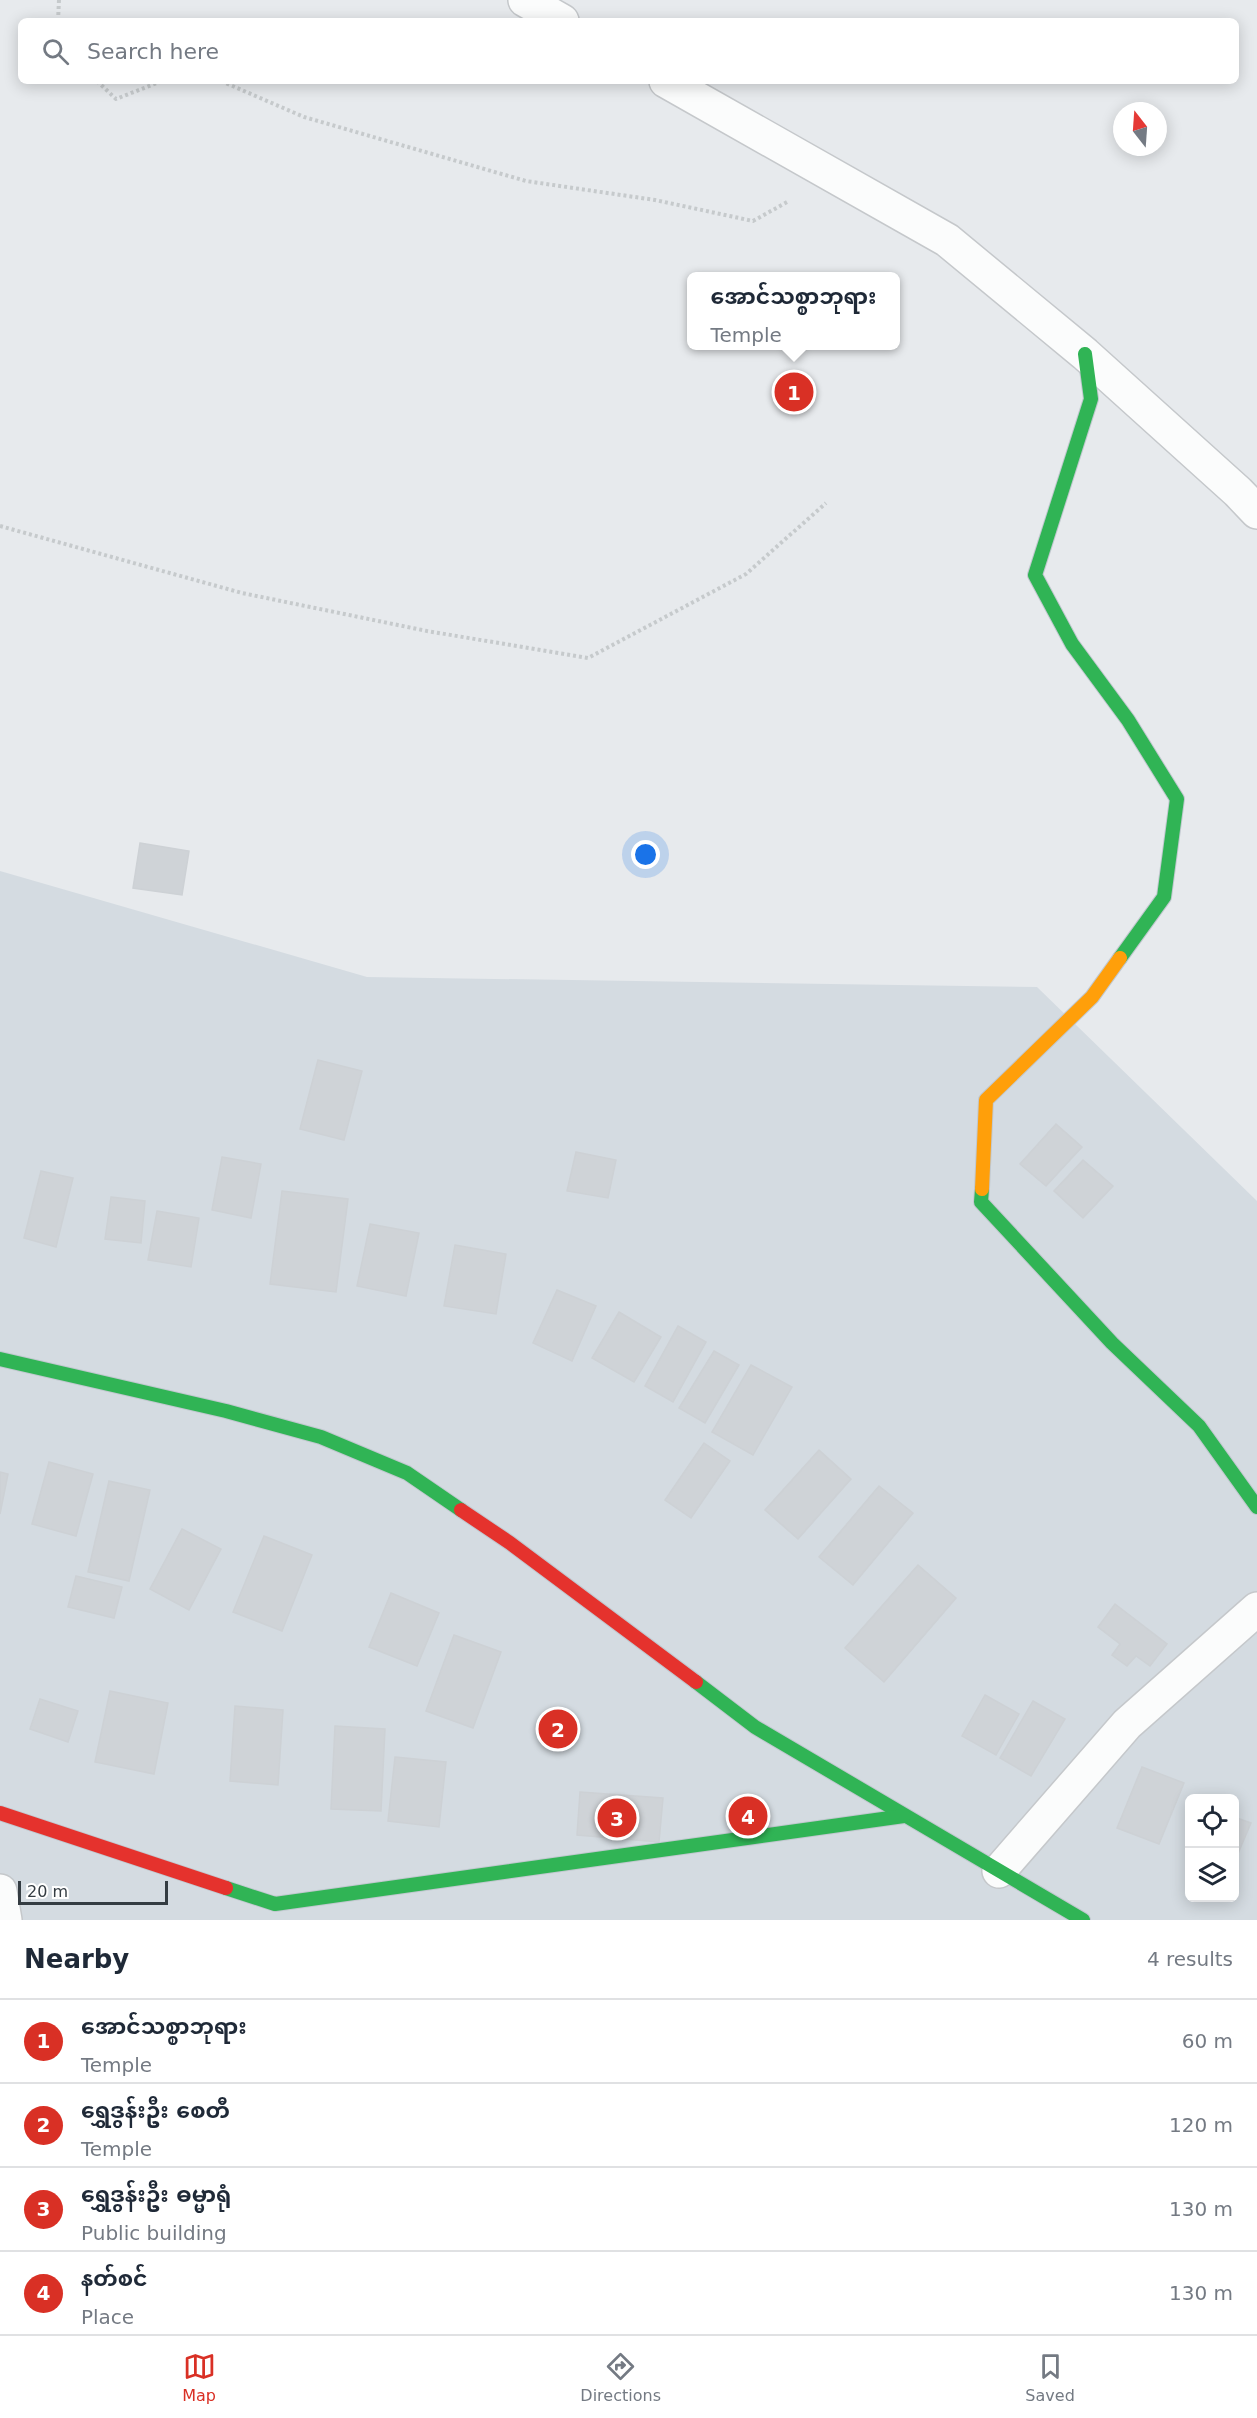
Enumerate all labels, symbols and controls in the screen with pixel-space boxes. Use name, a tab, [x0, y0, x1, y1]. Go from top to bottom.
search box	[18, 18, 1239, 84]
icon: search	[39, 35, 72, 68]
text: Search here	[87, 39, 219, 64]
north arrow	[1113, 102, 1167, 156]
popup	[687, 272, 900, 350]
text: အောင်သစ္စာဘုရား	[711, 284, 876, 309]
text: Temple	[711, 323, 782, 347]
pin: 1	[774, 370, 814, 414]
your location	[631, 840, 660, 869]
pin: 2	[538, 1706, 578, 1752]
pin: 4	[728, 1794, 768, 1838]
map controls	[1185, 1794, 1239, 1902]
button: locate	[1185, 1794, 1239, 1848]
pin: 3	[598, 1796, 636, 1840]
button: layers	[1185, 1848, 1239, 1902]
scale bar	[18, 1878, 168, 1906]
text: 20 m	[27, 1882, 68, 1901]
text: Nearby	[24, 1944, 129, 1974]
text: 4 results	[1147, 1947, 1233, 1971]
text: အောင်သစ္စာဘုရား	[81, 2014, 247, 2039]
text: 1	[37, 2029, 50, 2053]
text: 60 m	[1182, 2029, 1233, 2053]
text: Temple	[81, 2053, 152, 2077]
text: ရွှေဒွန်းဦး စေတီ	[81, 2098, 230, 2123]
text: 2	[37, 2113, 50, 2137]
text: 120 m	[1169, 2113, 1233, 2137]
text: Temple	[81, 2137, 152, 2161]
text: ရွှေဒွန်းဦး ဓမ္မာရုံ	[81, 2182, 231, 2207]
text: 3	[37, 2197, 50, 2221]
text: 130 m	[1169, 2197, 1233, 2221]
text: Public building	[81, 2221, 227, 2245]
text: နတ်စင်	[81, 2266, 148, 2291]
text: 4	[37, 2281, 50, 2305]
text: 130 m	[1169, 2281, 1233, 2305]
text: Place	[81, 2305, 134, 2329]
tab: Map	[182, 2350, 216, 2405]
tab: Directions	[580, 2350, 661, 2405]
tab: Saved	[1025, 2350, 1075, 2405]

